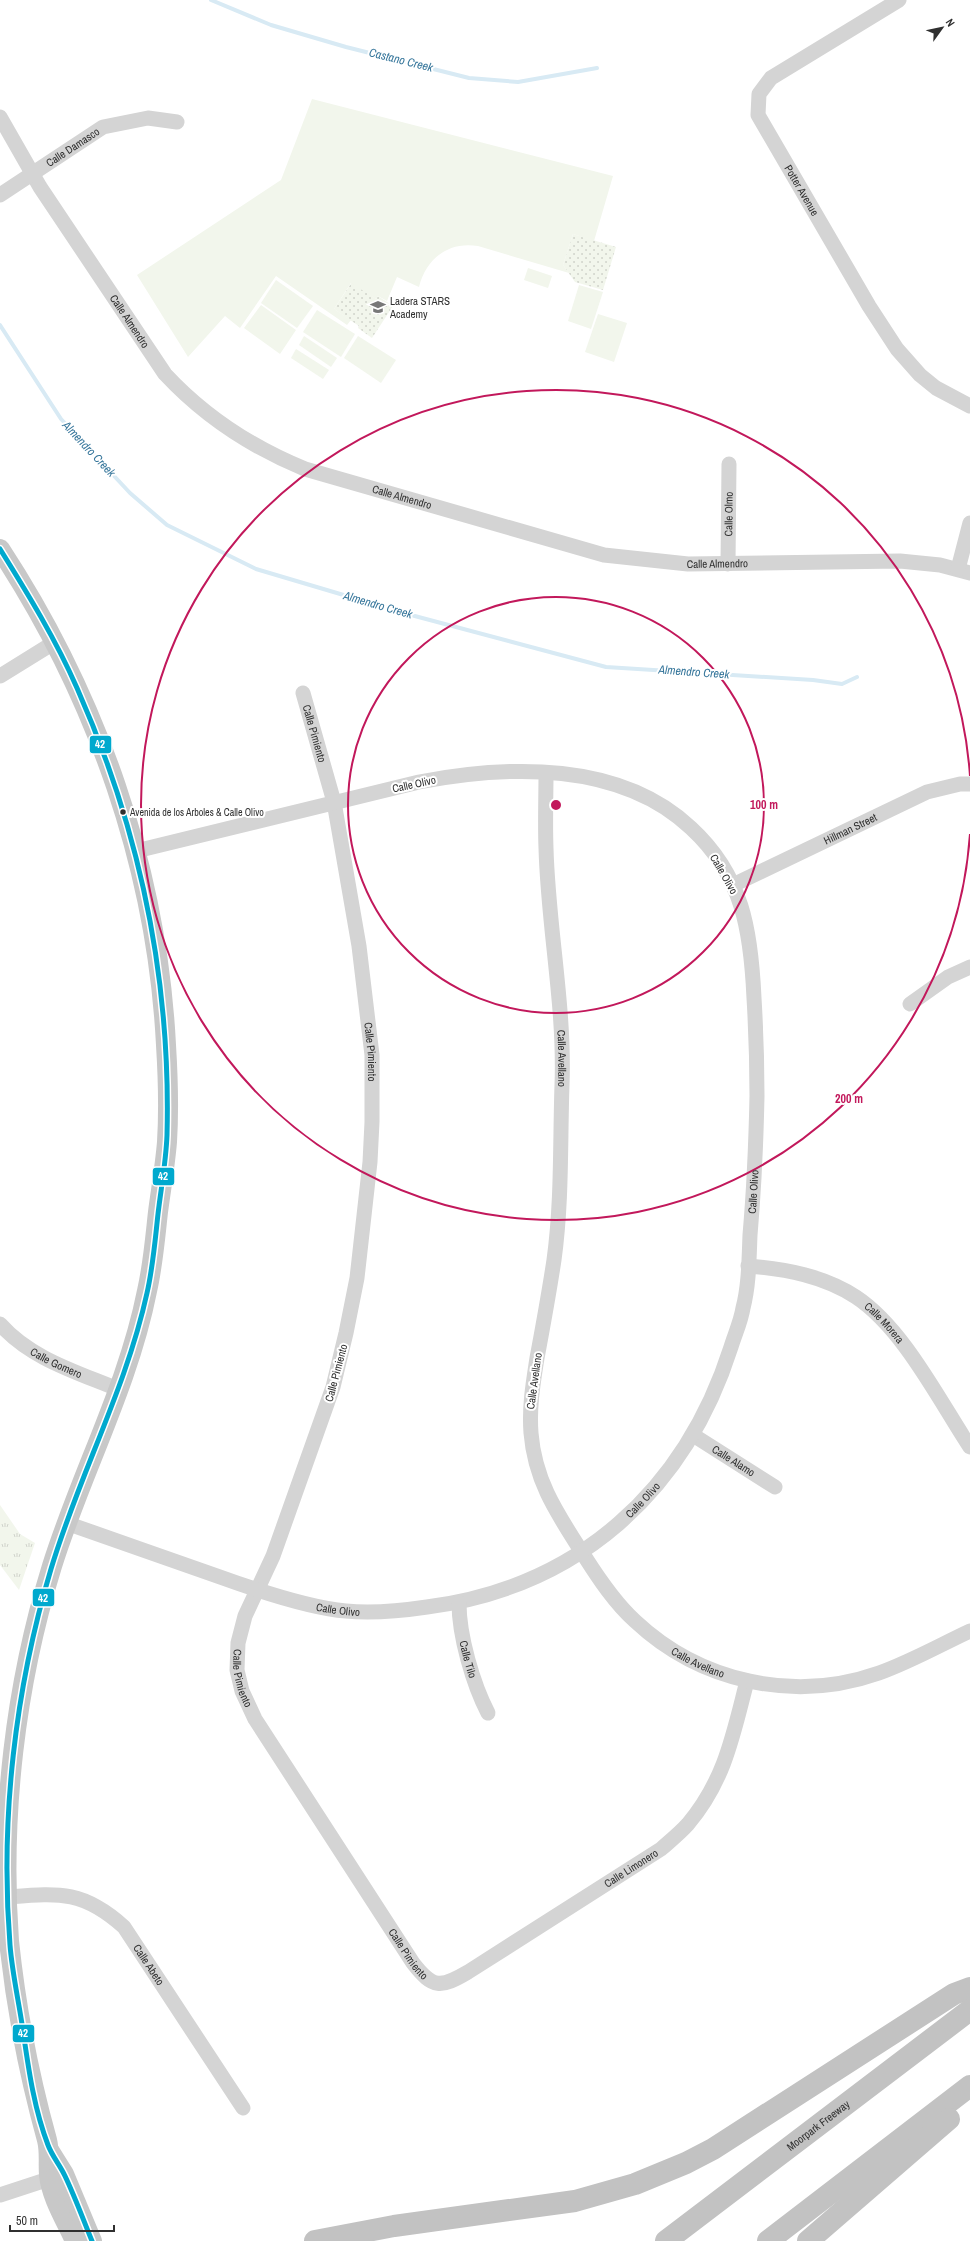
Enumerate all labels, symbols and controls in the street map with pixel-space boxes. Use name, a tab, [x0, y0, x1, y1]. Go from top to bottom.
north arrow	[922, 8, 962, 48]
text: N	[943, 16, 958, 29]
water label: Castano Creek	[367, 44, 436, 76]
street label: Calle Damasco	[43, 124, 102, 170]
street label: Potter Avenue	[781, 162, 822, 218]
street label: Calle Almendro	[107, 292, 153, 351]
place label: Ladera STARS Academy	[389, 294, 450, 321]
school or university icon: Ladera STARS Academy	[369, 298, 387, 316]
water label: Almendro Creek	[58, 417, 120, 481]
street label: Calle Almendro	[371, 482, 433, 512]
street label: Calle Olmo	[721, 492, 736, 536]
street label: Calle Almendro	[687, 556, 748, 571]
water label: Almendro Creek	[341, 587, 415, 623]
water label: Almendro Creek	[657, 661, 731, 683]
street label: Calle Pimiento	[300, 703, 329, 764]
line badge: 42	[89, 735, 112, 754]
text: 42	[95, 737, 105, 751]
street label: Calle Olivo	[391, 773, 437, 795]
text: 100 m	[750, 797, 778, 813]
centre of rings	[549, 798, 563, 812]
place label: Avenida de los Arboles & Calle Olivo	[129, 806, 264, 819]
marker: Avenida de los Arboles & Calle Olivo	[118, 807, 128, 817]
street label: Hillman Street	[821, 810, 880, 848]
street label: Calle Olivo	[707, 851, 741, 897]
street label: Calle Pimiento	[361, 1021, 379, 1081]
street label: Calle Avellano	[554, 1029, 569, 1087]
text: 200 m	[835, 1091, 863, 1107]
line badge: 42	[152, 1167, 175, 1186]
text: 42	[158, 1169, 168, 1183]
street label: Calle Olivo	[745, 1169, 761, 1214]
street label: Calle Morera	[862, 1299, 907, 1346]
street label: Calle Pimiento	[322, 1343, 350, 1403]
street label: Calle Gomero	[28, 1344, 84, 1381]
street label: Calle Avellano	[523, 1352, 545, 1410]
street label: Calle Alamo	[709, 1442, 758, 1480]
street label: Calle Olivo	[622, 1479, 663, 1521]
line badge: 42	[32, 1588, 55, 1607]
text: 42	[38, 1591, 48, 1605]
street label: Calle Olivo	[315, 1600, 360, 1619]
street label: Calle Tilo	[457, 1639, 480, 1680]
street label: Calle Avellano	[669, 1644, 726, 1681]
street label: Calle Pimiento	[230, 1649, 255, 1709]
street label: Calle Limonero	[601, 1846, 661, 1891]
street label: Calle Pimiento	[385, 1926, 431, 1983]
street label: Calle Abeto	[130, 1942, 167, 1988]
line badge: 42	[12, 2024, 35, 2043]
text: 42	[18, 2026, 28, 2040]
street label: Moorpark Freeway	[784, 2097, 853, 2154]
scale bar	[10, 2207, 114, 2233]
text: 50 m	[16, 2213, 38, 2229]

